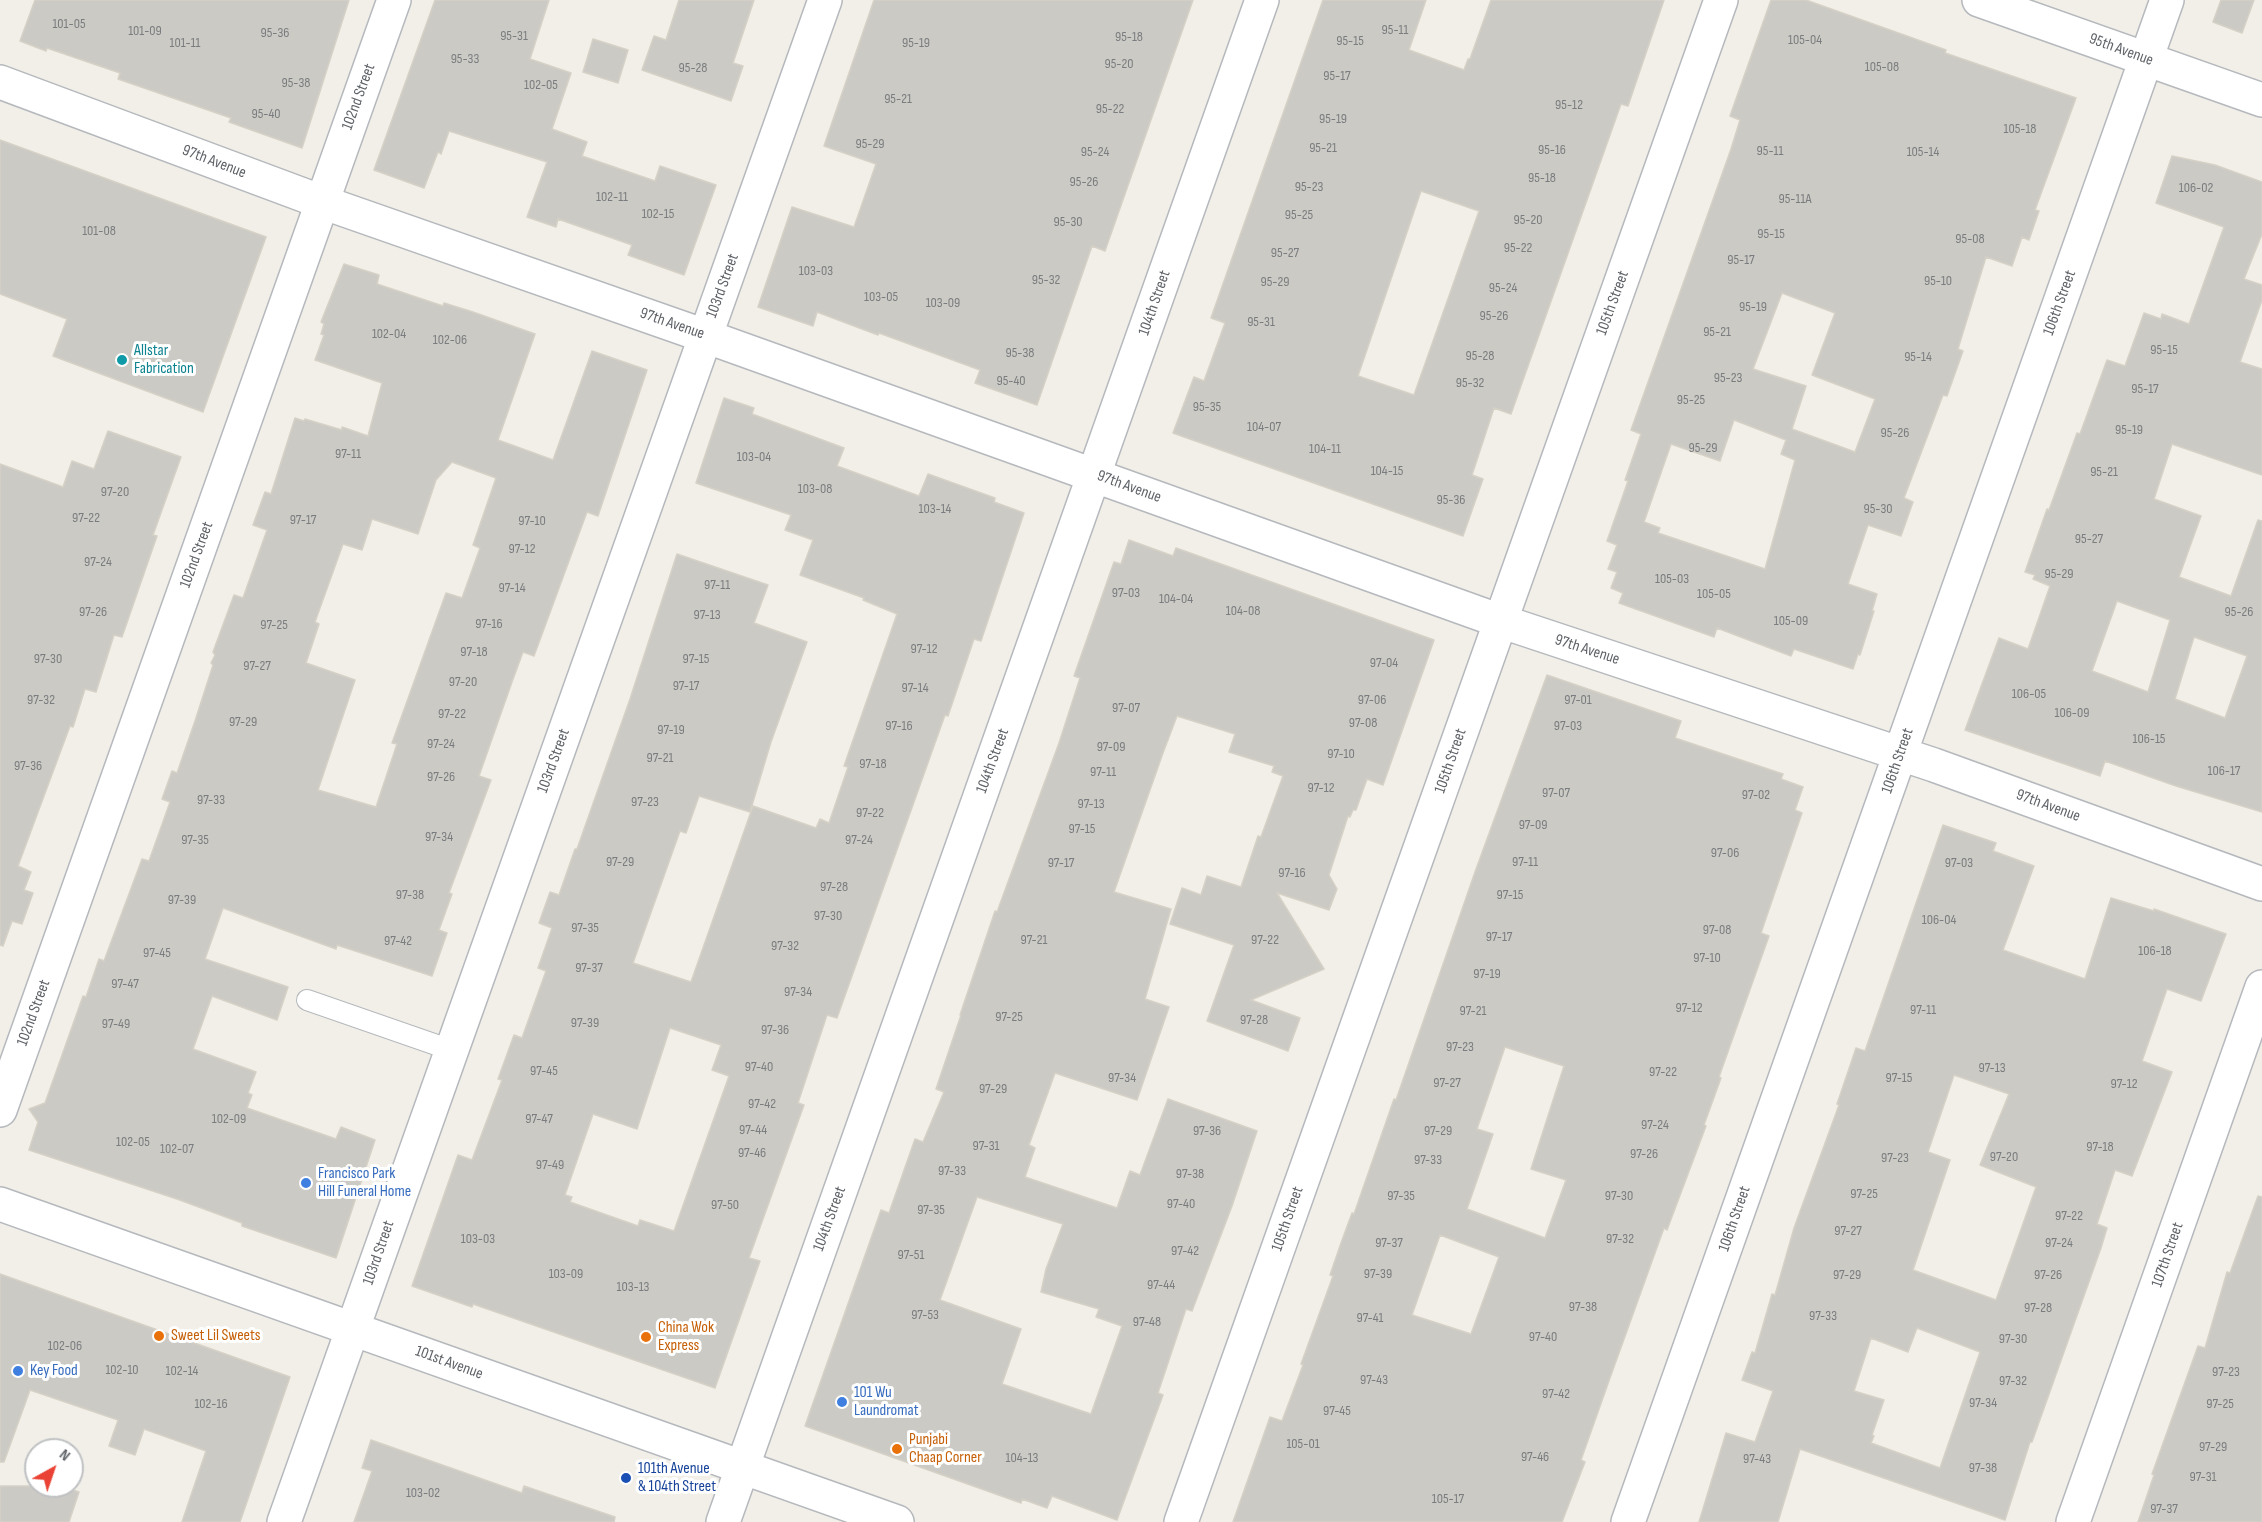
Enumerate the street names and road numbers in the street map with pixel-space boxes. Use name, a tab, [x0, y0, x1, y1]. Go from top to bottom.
street label: 95th Avenue	[2086, 30, 2156, 70]
street label: 102nd Street	[338, 61, 380, 133]
street label: 97th Avenue	[179, 141, 249, 183]
street label: 103rd Street	[703, 251, 743, 321]
street label: 104th Street	[1135, 268, 1175, 338]
street label: 105th Street	[1592, 268, 1634, 338]
street label: 106th Street	[2039, 268, 2081, 338]
street label: 97th Avenue	[637, 304, 707, 344]
street label: 97th Avenue	[1094, 467, 1164, 507]
street label: 102nd Street	[176, 519, 218, 591]
street label: 97th Avenue	[1552, 631, 1622, 669]
street label: 103rd Street	[534, 726, 574, 796]
street label: 104th Street	[972, 726, 1014, 796]
street label: 105th Street	[1431, 726, 1471, 796]
street label: 106th Street	[1878, 726, 1918, 796]
street label: 97th Avenue	[2013, 786, 2083, 826]
street label: 102nd Street	[13, 977, 55, 1049]
street label: 104th Street	[809, 1184, 851, 1254]
street label: 105th Street	[1268, 1184, 1308, 1254]
street label: 106th Street	[1715, 1184, 1755, 1254]
street label: 103rd Street	[359, 1218, 399, 1288]
street label: 107th Street	[2148, 1220, 2188, 1290]
street label: 101st Avenue	[413, 1342, 485, 1384]

